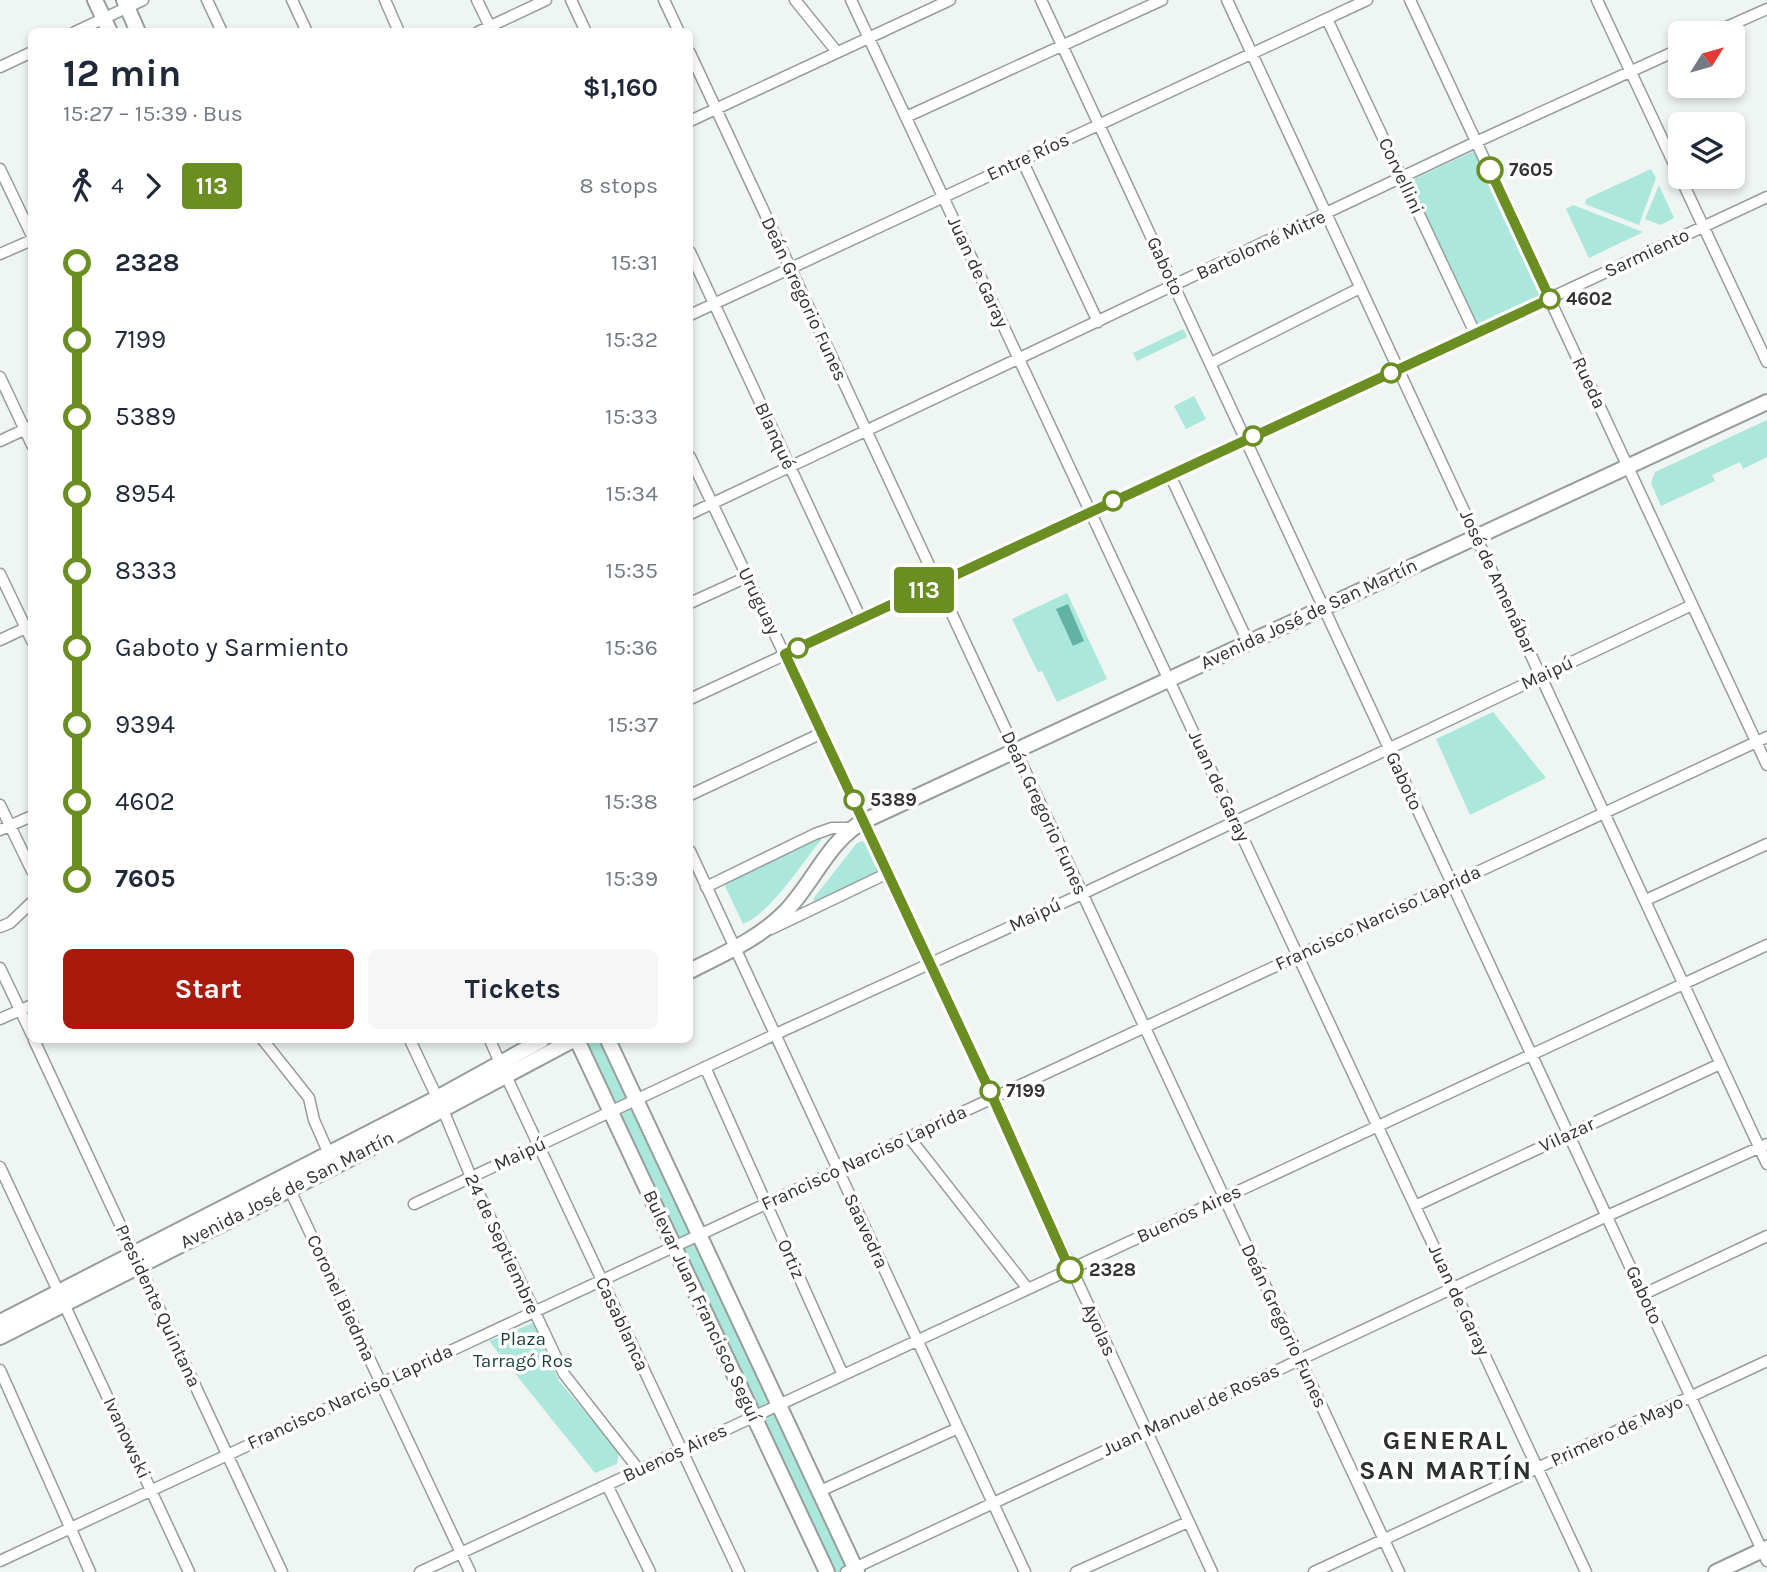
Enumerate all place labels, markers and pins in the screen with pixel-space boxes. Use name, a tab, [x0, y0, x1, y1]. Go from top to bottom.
marker: 7605	[1477, 157, 1503, 183]
place label: 7605	[1509, 159, 1553, 181]
place label: 4602	[1566, 288, 1612, 310]
marker: 4602	[1540, 289, 1560, 309]
unlabelled marker	[1381, 363, 1401, 383]
unlabelled marker	[1243, 426, 1263, 446]
unlabelled marker	[1103, 491, 1123, 511]
unlabelled marker	[788, 638, 808, 658]
place label: 5389	[870, 789, 917, 811]
marker: 5389	[844, 790, 864, 810]
place label: 7199	[1006, 1080, 1045, 1102]
marker: 7199	[980, 1081, 1000, 1101]
marker: 2328	[1057, 1257, 1083, 1283]
place label: 2328	[1089, 1259, 1136, 1281]

